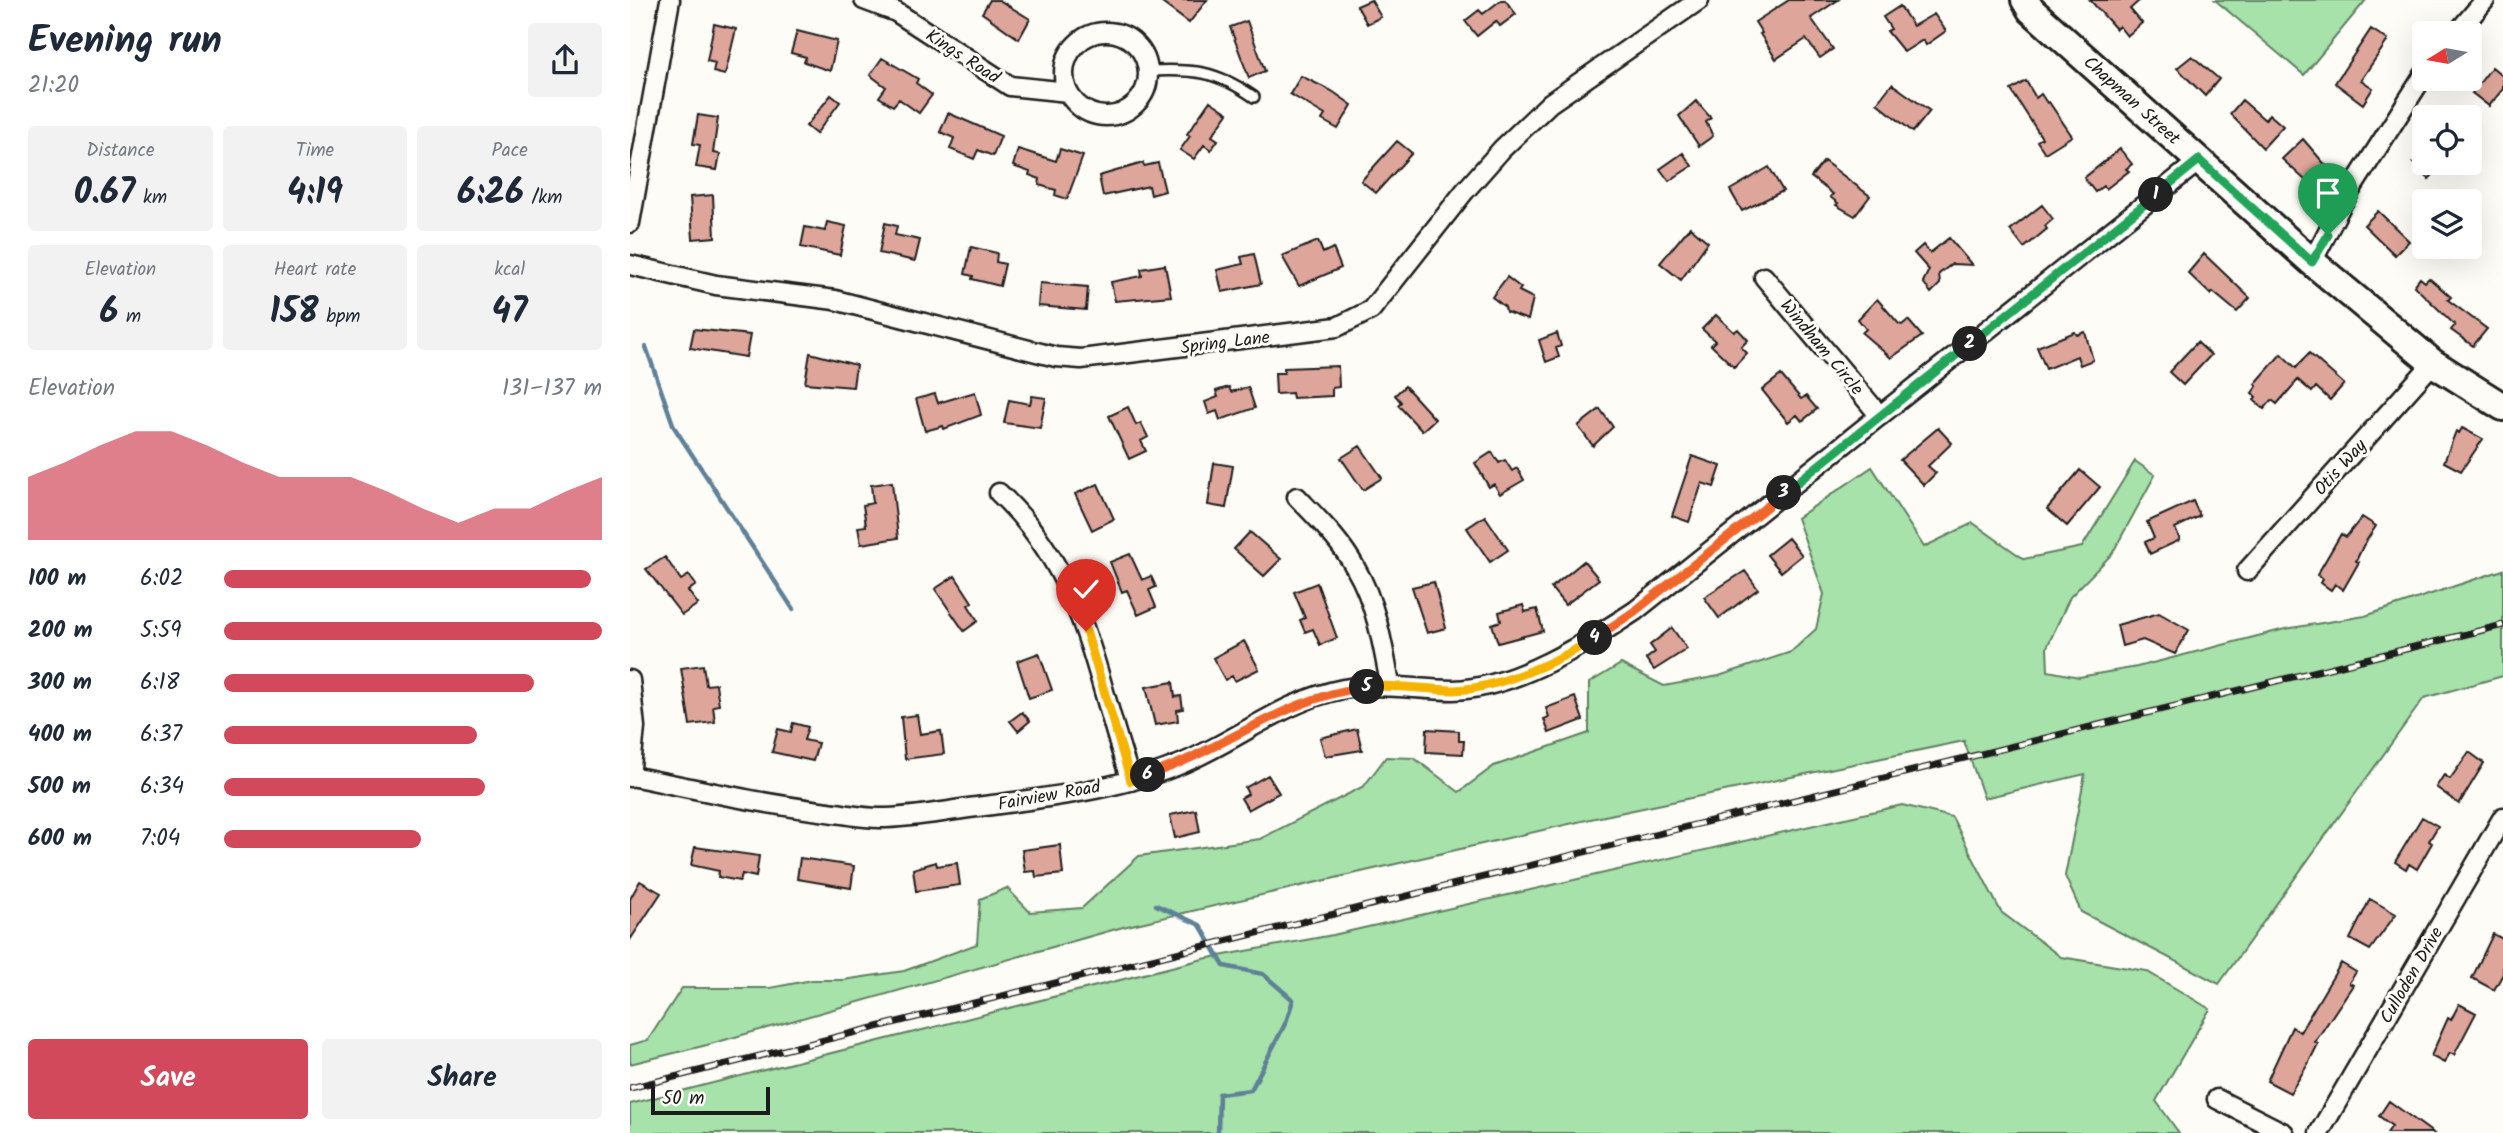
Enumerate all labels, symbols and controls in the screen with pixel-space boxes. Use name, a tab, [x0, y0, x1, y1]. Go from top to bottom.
text: Evening run	[28, 12, 222, 72]
north arrow	[2412, 21, 2482, 91]
map controls	[2412, 21, 2482, 259]
street label: Kings Road	[919, 22, 1006, 93]
button: share	[528, 23, 602, 97]
street label: Chapman Street	[2076, 49, 2187, 154]
text: 21:20	[28, 68, 79, 104]
button: locate	[2412, 105, 2482, 175]
text: Distance	[86, 136, 154, 166]
text: Time	[296, 136, 334, 166]
text: Pace	[492, 136, 528, 166]
pin	[2298, 163, 2358, 235]
text: 0.67	[74, 166, 135, 222]
text: 4:19	[287, 166, 343, 222]
text: 6:26	[457, 166, 524, 222]
icon: arrive	[2309, 174, 2347, 212]
pin: 1	[2138, 178, 2174, 212]
text: 1	[2153, 179, 2158, 209]
text: km	[135, 183, 167, 213]
text: /km	[524, 183, 562, 213]
button: layers	[2412, 189, 2482, 259]
text: Elevation	[84, 255, 156, 285]
text: Heart rate	[274, 255, 356, 285]
text: kcal	[494, 255, 525, 285]
text: 6	[99, 285, 118, 341]
text: 158	[270, 285, 319, 341]
text: 47	[492, 285, 527, 341]
street label: Windham Circle	[1772, 293, 1870, 403]
text: m	[118, 302, 141, 332]
text: bpm	[319, 302, 360, 332]
street label: Spring Lane	[1179, 324, 1271, 363]
pin: 2	[1952, 326, 1988, 362]
text: 2	[1964, 328, 1975, 358]
text: Elevation	[28, 371, 115, 407]
text: 131–137 m	[502, 371, 602, 407]
street label: Otis Way	[2308, 433, 2375, 503]
pin: 3	[1766, 476, 1802, 510]
text: 3	[1778, 477, 1789, 507]
pin	[1056, 559, 1116, 631]
text: 100 m	[28, 561, 86, 597]
text: 6:02	[140, 561, 183, 597]
icon: check	[1067, 570, 1105, 608]
text: 200 m	[28, 613, 93, 649]
text: 5:59	[140, 613, 182, 649]
pin: 4	[1578, 620, 1612, 656]
text: 4	[1589, 622, 1600, 652]
text: 300 m	[28, 665, 92, 701]
text: 6:18	[140, 665, 180, 701]
pin: 5	[1350, 670, 1384, 704]
text: 5	[1362, 671, 1371, 701]
text: 400 m	[28, 717, 92, 753]
text: 6:37	[140, 717, 182, 753]
pin: 6	[1130, 758, 1166, 792]
text: 6	[1142, 759, 1153, 789]
text: 500 m	[28, 769, 91, 805]
text: 6:34	[140, 769, 184, 805]
street label: Fairview Road	[996, 773, 1104, 820]
text: 600 m	[28, 821, 92, 857]
text: 7:04	[140, 821, 180, 857]
street label: Culloden Drive	[2373, 922, 2452, 1030]
button: Save	[28, 1039, 308, 1119]
button: Share	[322, 1039, 602, 1119]
scale bar	[651, 1084, 770, 1116]
text: 50 m	[662, 1084, 704, 1114]

